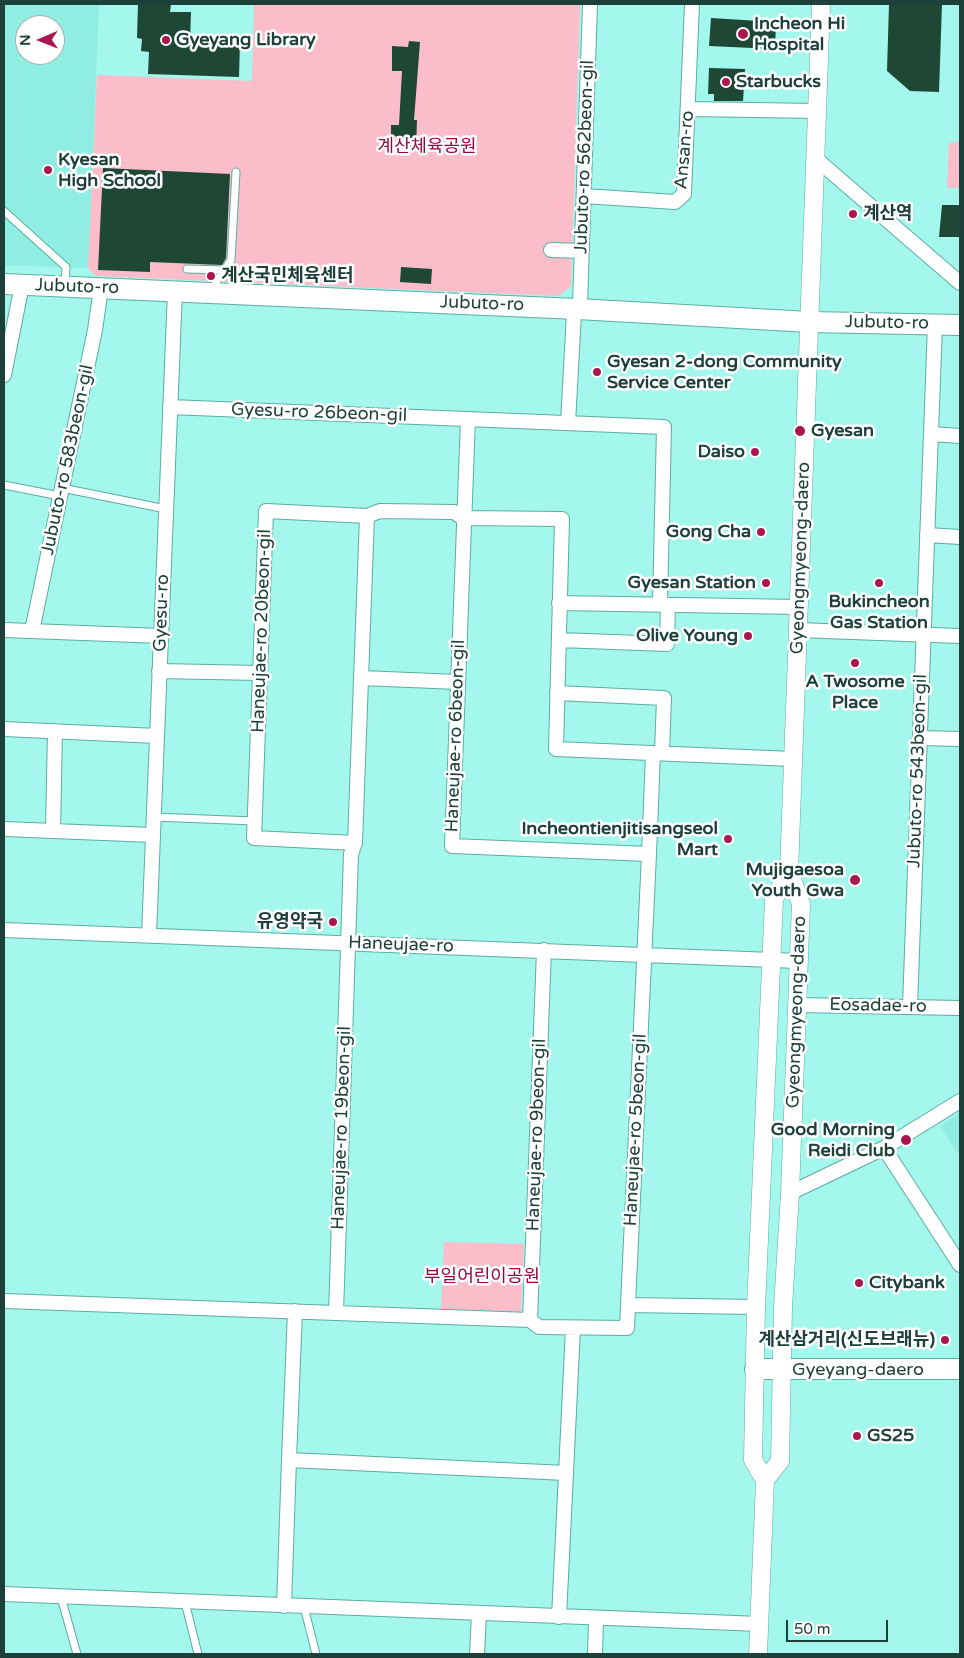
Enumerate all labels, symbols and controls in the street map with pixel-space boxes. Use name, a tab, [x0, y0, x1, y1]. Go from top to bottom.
place label: Incheon Hi Hospital	[754, 13, 845, 56]
north arrow	[15, 15, 65, 65]
marker: Incheon Hi Hospital	[736, 27, 750, 41]
place label: Gyeyang Library	[176, 29, 316, 51]
text: N	[17, 34, 34, 46]
marker: Gyeyang Library	[160, 34, 172, 46]
street label: Jubuto-ro 562beon-gil	[571, 60, 599, 254]
place label: Starbucks	[736, 71, 821, 93]
marker: Starbucks	[720, 76, 732, 88]
street label: Ansan-ro	[671, 110, 699, 190]
park label: 계산체육공원	[377, 136, 477, 158]
place label: Kyesan High School	[58, 149, 161, 192]
marker: Kyesan High School	[42, 164, 54, 176]
place label: 계산역	[863, 203, 913, 225]
marker: 계산역	[847, 208, 859, 220]
place label: 계산국민체육센터	[221, 265, 353, 287]
marker: 계산국민체육센터	[205, 270, 217, 282]
street label: Jubuto-ro	[35, 275, 119, 299]
street label: Jubuto-ro	[440, 292, 524, 316]
street label: Jubuto-ro	[845, 311, 929, 335]
place label: Gyesan 2-dong Community Service Center	[607, 351, 842, 394]
street label: Jubuto-ro 583beon-gil	[37, 363, 99, 557]
marker: Gyesan 2-dong Community Service Center	[591, 366, 603, 378]
street label: Gyesu-ro 26beon-gil	[231, 399, 407, 427]
place label: Gyesan	[811, 420, 874, 442]
marker: Gyesan	[793, 424, 807, 438]
place label: Daiso	[697, 441, 745, 463]
marker: Daiso	[749, 446, 761, 458]
street label: Gyeongmyeong-daero	[787, 461, 815, 655]
place label: Gong Cha	[666, 521, 751, 543]
marker: Gong Cha	[755, 526, 767, 538]
street label: Haneujae-ro 20beon-gil	[248, 529, 276, 733]
place label: Gyesan Station	[628, 572, 756, 594]
street label: Gyesu-ro	[150, 574, 174, 652]
marker: Gyesan Station	[760, 577, 772, 589]
marker: Bukincheon Gas Station	[873, 577, 885, 589]
place label: Bukincheon Gas Station	[828, 591, 930, 634]
place label: Olive Young	[636, 625, 738, 647]
marker: Olive Young	[742, 630, 754, 642]
street label: Haneujae-ro 6beon-gil	[442, 639, 470, 833]
marker: A Twosome Place	[849, 657, 861, 669]
place label: A Twosome Place	[805, 671, 905, 714]
street label: Jubuto-ro 543beon-gil	[904, 674, 932, 868]
place label: Incheontienjitisangseol Mart	[521, 818, 718, 861]
marker: Incheontienjitisangseol Mart	[722, 833, 734, 845]
place label: Mujigaesoa Youth Gwa	[745, 859, 844, 902]
marker: Mujigaesoa Youth Gwa	[848, 873, 862, 887]
place label: 유영약국	[257, 911, 323, 933]
street label: Gyeongmyeong-daero	[783, 915, 811, 1109]
marker: 유영약국	[327, 916, 339, 928]
street label: Haneujae-ro	[348, 932, 454, 958]
street label: Eosadae-ro	[829, 994, 927, 1018]
street label: Haneujae-ro 19beon-gil	[328, 1026, 356, 1230]
street label: Haneujae-ro 5beon-gil	[620, 1033, 652, 1227]
street label: Haneujae-ro 9beon-gil	[523, 1038, 551, 1232]
place label: Good Morning Reidi Club	[771, 1119, 895, 1162]
marker: Good Morning Reidi Club	[899, 1133, 913, 1147]
park label: 부일어린이공원	[424, 1266, 540, 1288]
place label: Citybank	[869, 1272, 945, 1294]
marker: Citybank	[853, 1277, 865, 1289]
place label: 계산삼거리(신도브래뉴)	[758, 1329, 935, 1351]
marker: 계산삼거리(신도브래뉴)	[939, 1334, 951, 1346]
street label: Gyeyang-daero	[792, 1359, 924, 1381]
place label: GS25	[867, 1425, 914, 1447]
marker: GS25	[851, 1430, 863, 1442]
scale bar	[789, 1610, 892, 1642]
text: 50 m	[794, 1620, 831, 1638]

